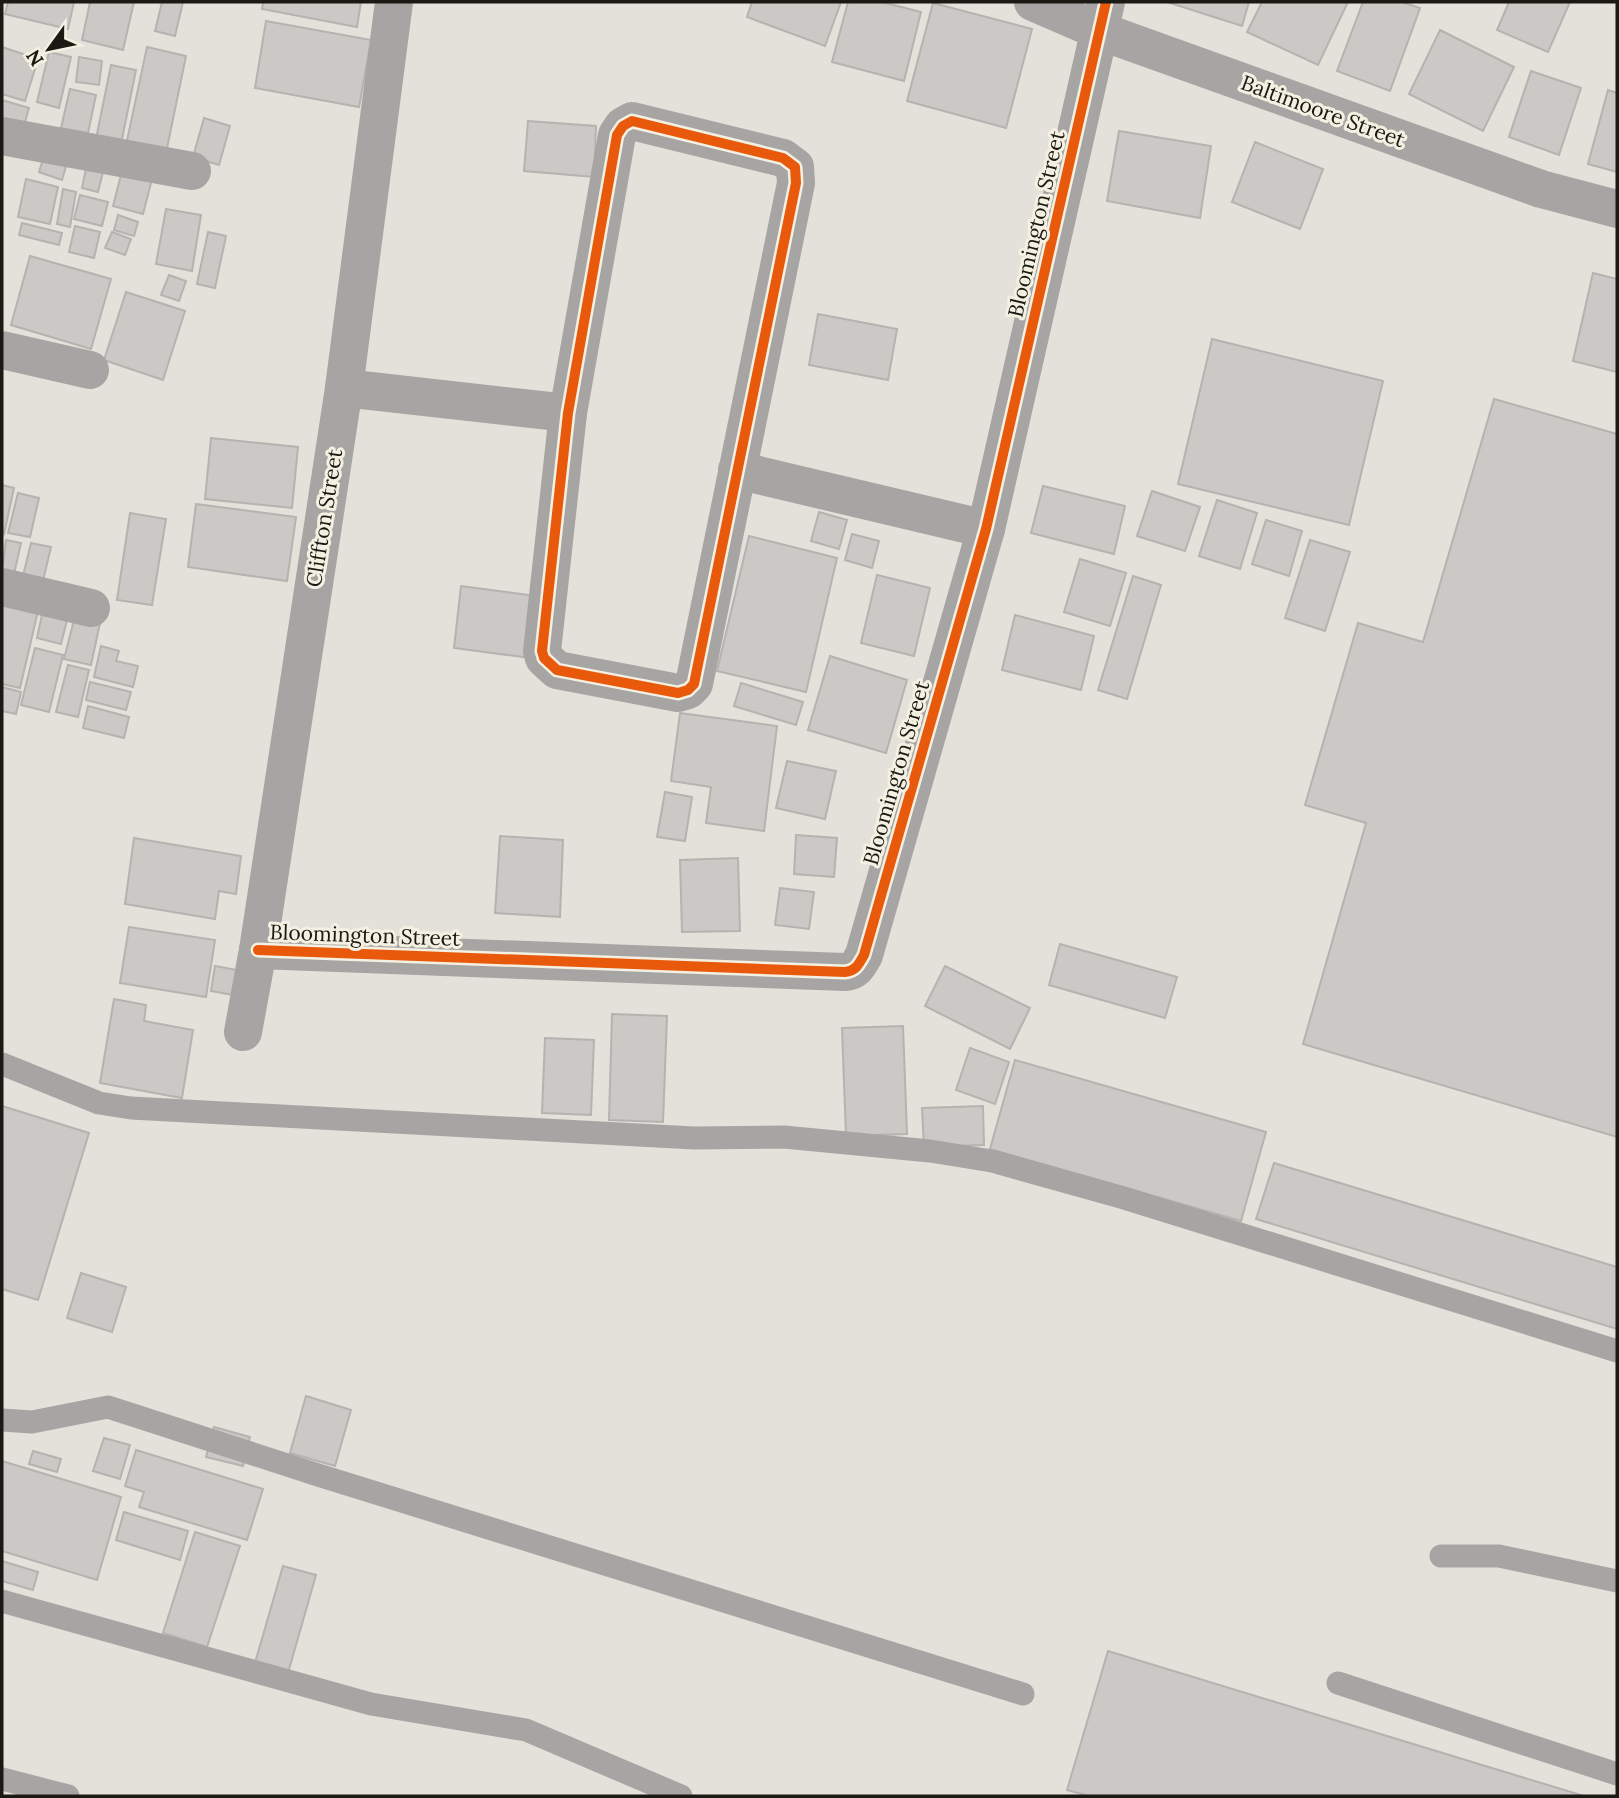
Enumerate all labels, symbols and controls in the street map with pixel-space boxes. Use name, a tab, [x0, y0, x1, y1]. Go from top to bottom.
north arrow	[14, 14, 84, 84]
text: N	[21, 45, 49, 71]
street label: Baltimoore Street	[1237, 69, 1409, 153]
street label: Bloomington Street	[1001, 127, 1071, 320]
street label: Cliffton Street	[300, 446, 348, 589]
street label: Bloomington Street	[857, 677, 935, 868]
street label: Bloomington Street	[269, 918, 461, 952]

